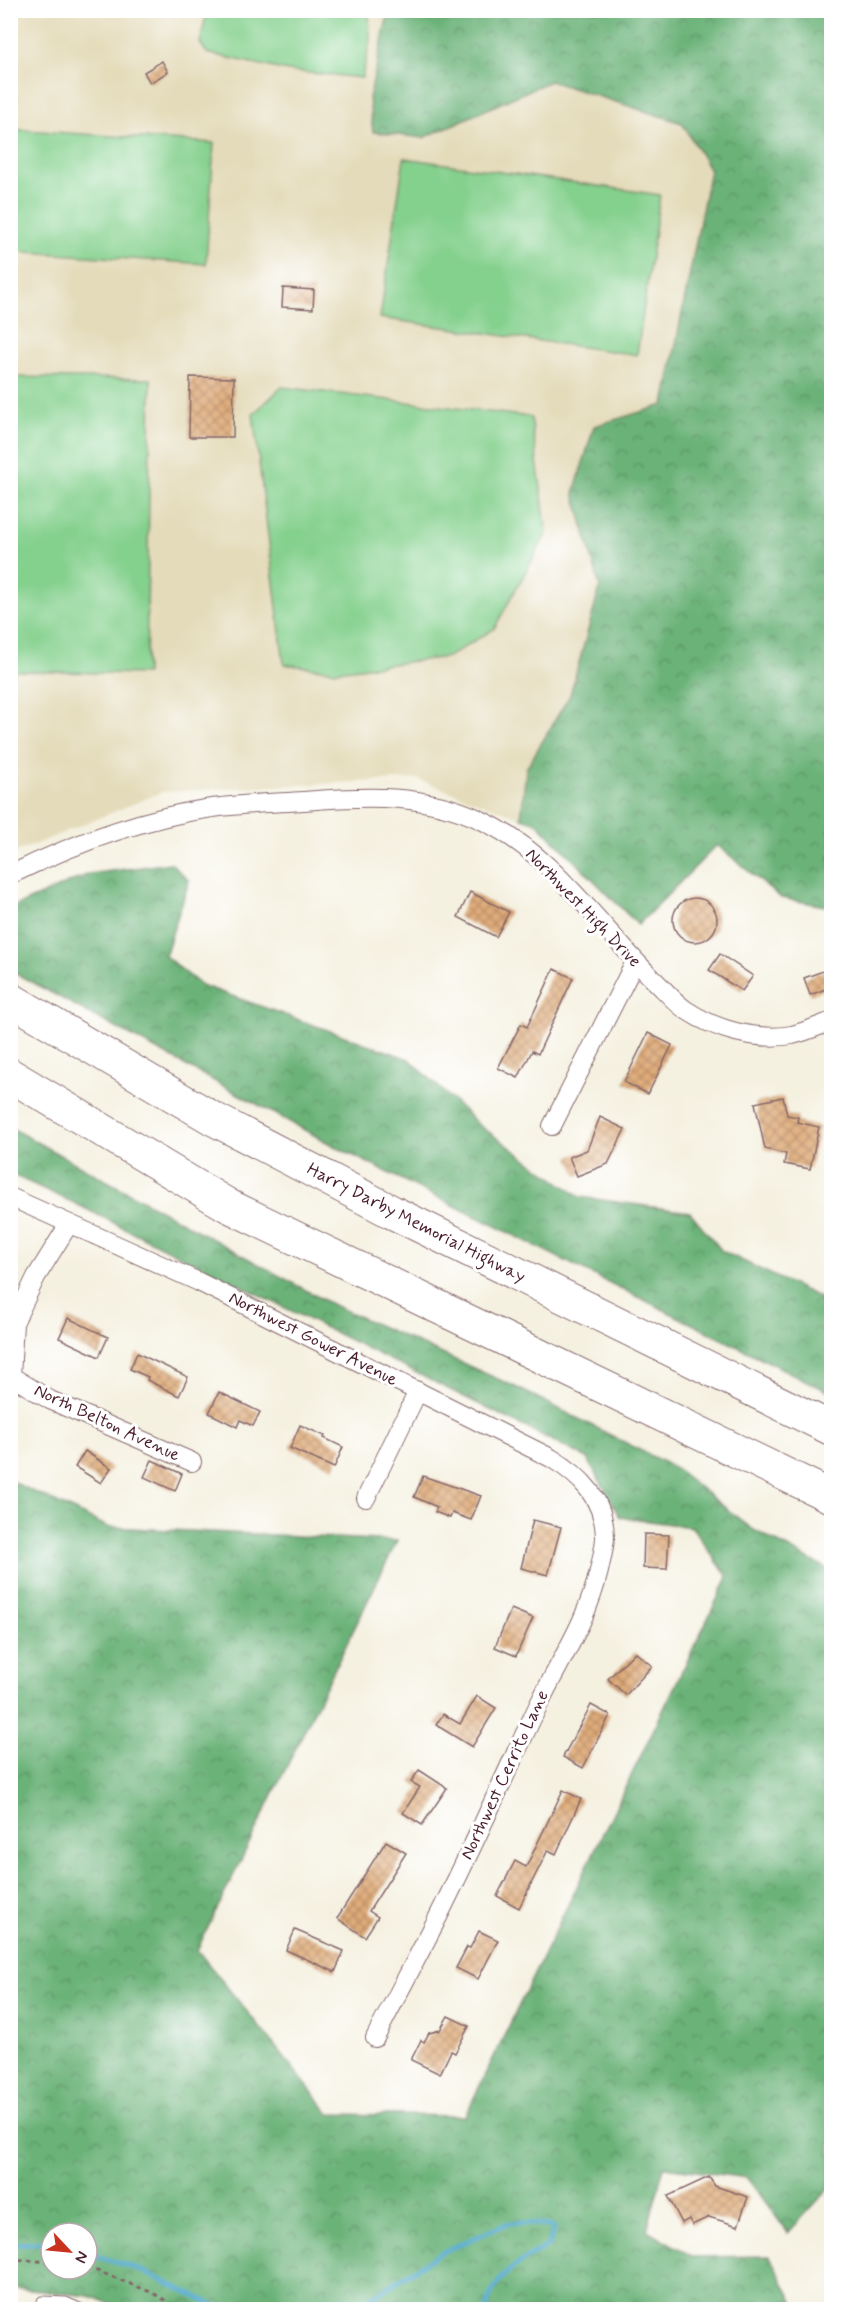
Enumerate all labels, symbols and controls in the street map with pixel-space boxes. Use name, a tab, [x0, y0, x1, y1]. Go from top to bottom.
street label: Northwest High Drive	[518, 843, 646, 974]
street label: Harry Darby Memorial Highway	[302, 1157, 530, 1291]
street label: Northwest Gower Avenue	[224, 1286, 402, 1392]
street label: North Belton Avenue	[30, 1379, 184, 1467]
street label: Northwest Cerrito Lane	[455, 1686, 555, 1864]
north arrow	[39, 2221, 99, 2281]
text: N	[69, 2248, 93, 2266]

